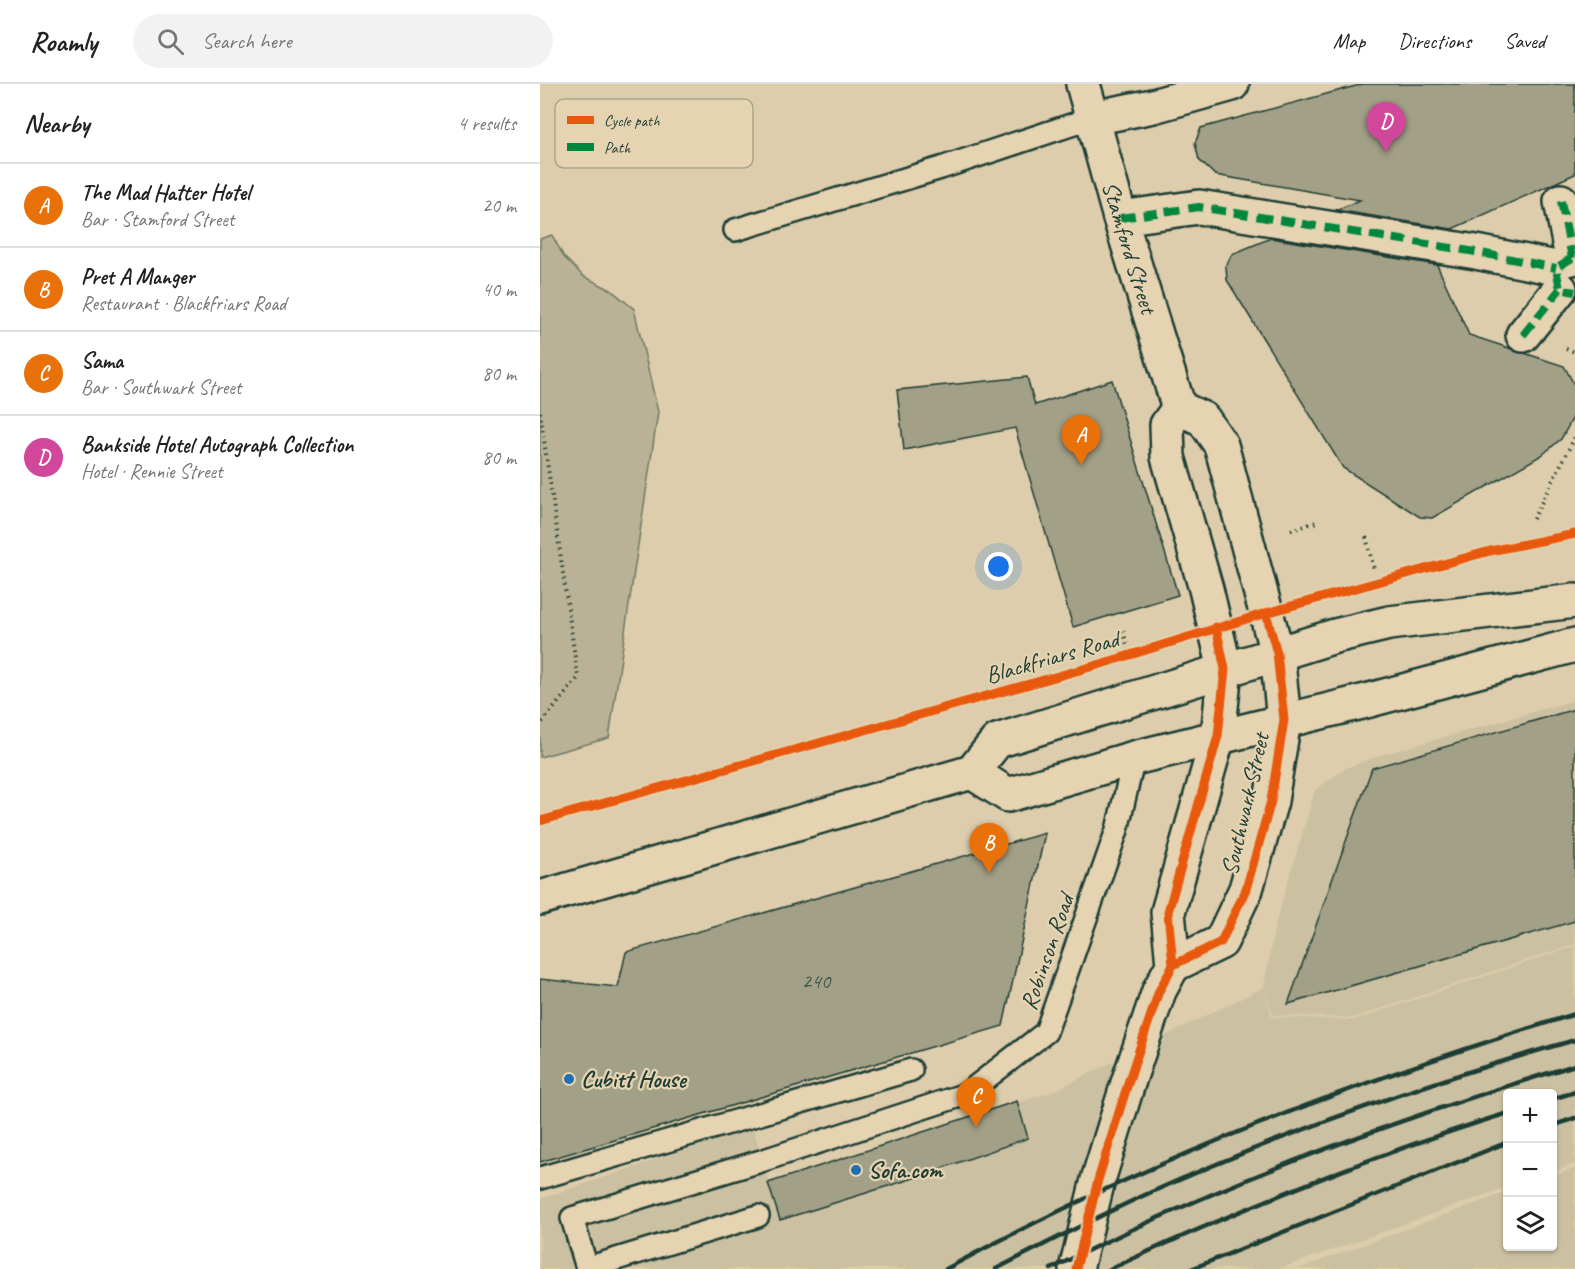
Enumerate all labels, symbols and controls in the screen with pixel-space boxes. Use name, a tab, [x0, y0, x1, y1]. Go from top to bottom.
search box	[133, 14, 553, 68]
text: Roamly	[30, 24, 97, 59]
icon: search	[154, 25, 187, 58]
text: Search here	[202, 27, 292, 55]
text: Map	[1333, 28, 1365, 54]
text: Directions	[1398, 28, 1471, 54]
text: Saved	[1504, 28, 1545, 54]
legend	[555, 99, 753, 168]
pin: D	[1366, 103, 1406, 152]
text: Nearby	[24, 107, 89, 140]
text: 4 results	[457, 111, 516, 136]
text: Cycle path	[604, 111, 660, 131]
text: Path	[604, 138, 631, 158]
street label: Stamford Street	[1096, 178, 1164, 319]
text: The Mad Hatter Hotel	[81, 179, 250, 207]
text: A	[38, 193, 49, 218]
text: 20 m	[482, 193, 516, 218]
text: Bar · Stamford Street	[81, 207, 234, 232]
text: Pret A Manger	[81, 263, 194, 291]
text: B	[38, 277, 49, 302]
text: 40 m	[482, 277, 516, 302]
text: Restaurant · Blackfriars Road	[81, 291, 286, 316]
text: Sama	[81, 347, 123, 375]
text: C	[39, 361, 48, 386]
text: 80 m	[482, 361, 516, 386]
text: Bar · Southwark Street	[81, 375, 241, 400]
pin: A	[1062, 416, 1100, 465]
text: Bankside Hotel Autograph Collection	[81, 431, 353, 459]
text: D	[38, 445, 49, 470]
text: 80 m	[482, 445, 516, 470]
text: Hotel · Rennie Street	[81, 459, 223, 484]
your location	[984, 552, 1013, 581]
street label: Blackfriars Road	[982, 623, 1126, 690]
street label: Southwark Street	[1214, 728, 1276, 878]
pin: B	[970, 824, 1008, 873]
street label: Robinson Road	[1013, 887, 1082, 1014]
house number: 240	[802, 968, 832, 994]
place label: Cubitt House	[581, 1064, 688, 1094]
marker: Cubitt House	[562, 1072, 576, 1086]
pin: C	[956, 1078, 996, 1127]
map controls	[1503, 1089, 1557, 1251]
button: +	[1503, 1089, 1557, 1143]
button: −	[1503, 1143, 1557, 1197]
place label: Sofa.com	[868, 1155, 944, 1185]
marker: Sofa.com	[849, 1163, 863, 1177]
button: layers	[1503, 1197, 1557, 1251]

